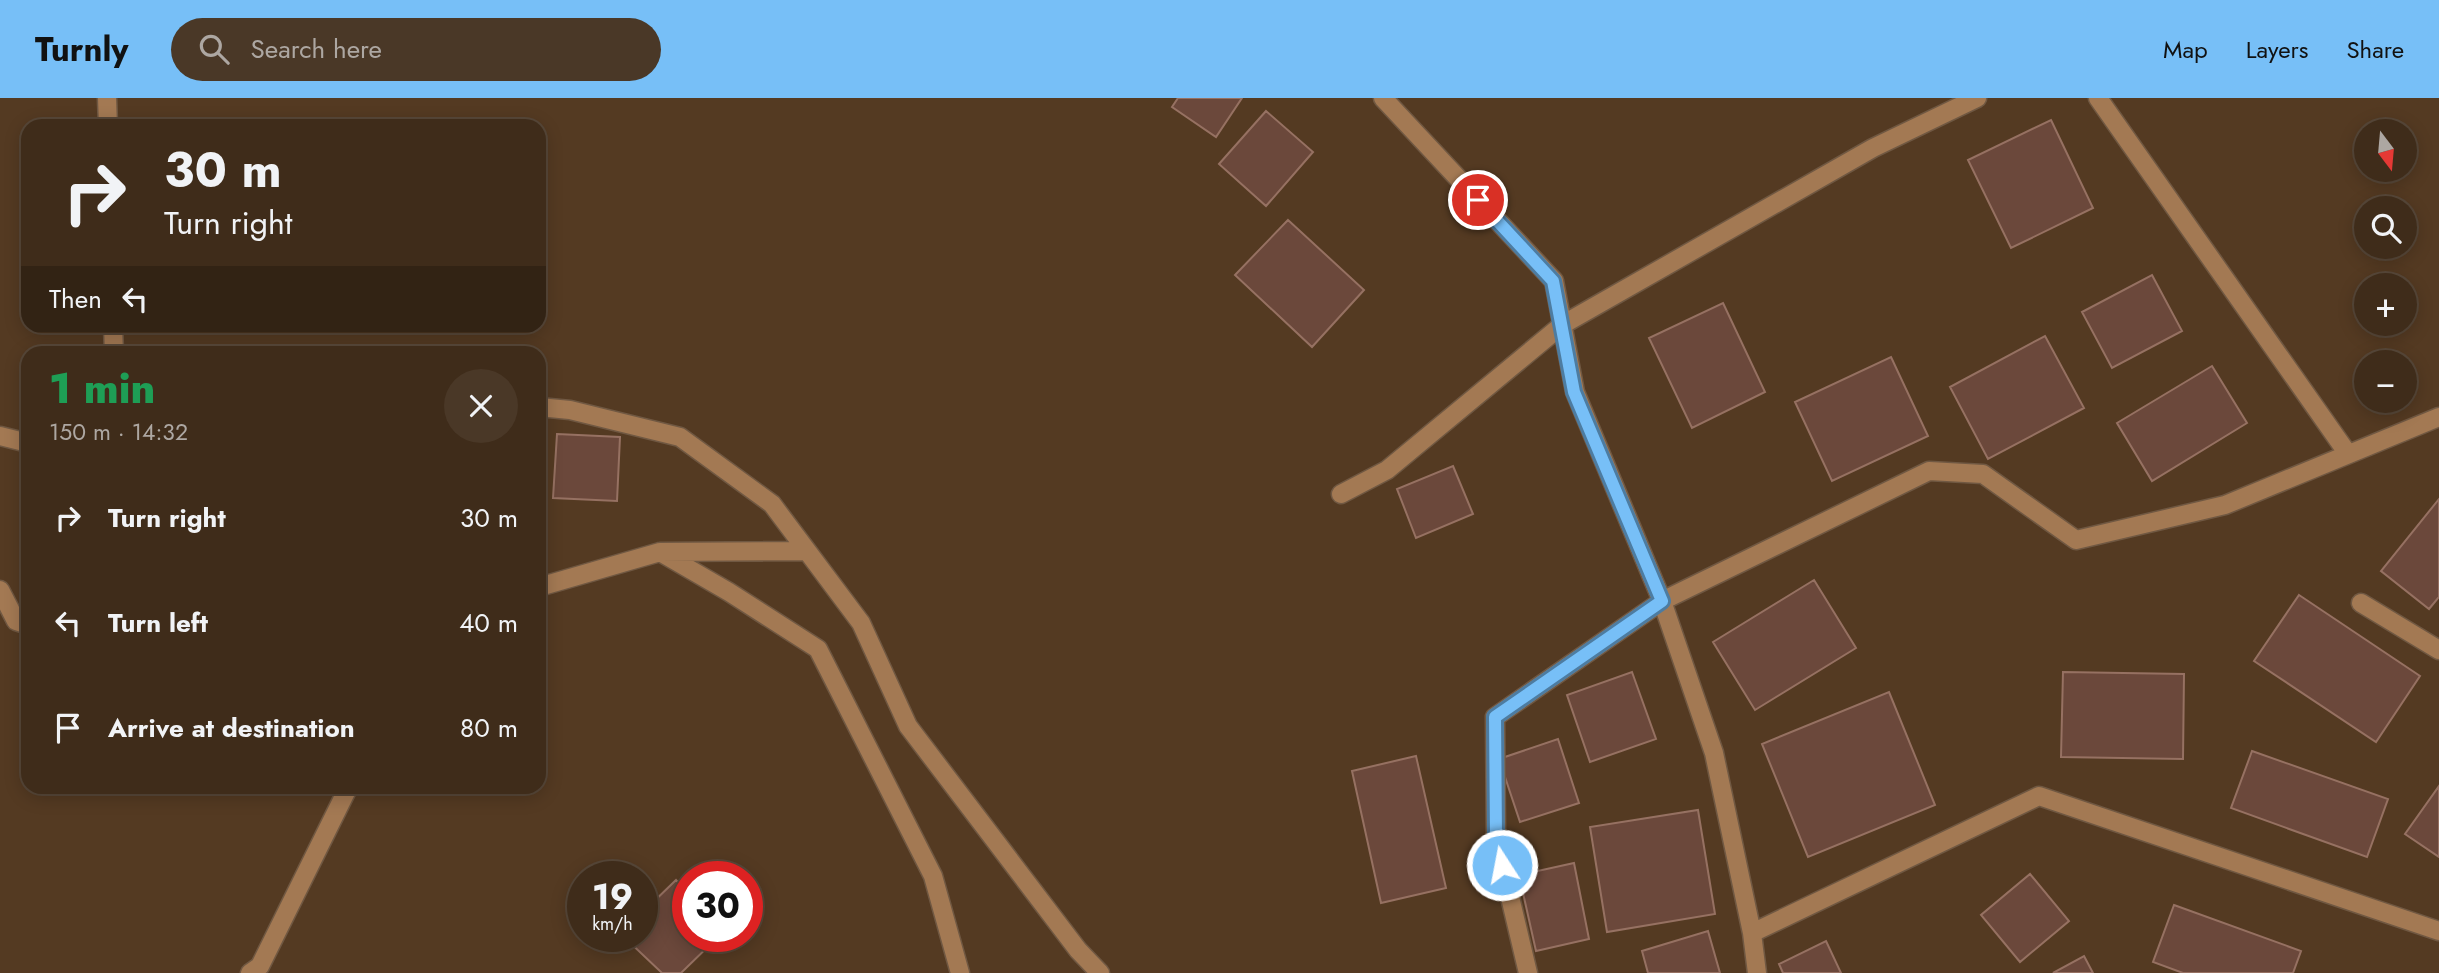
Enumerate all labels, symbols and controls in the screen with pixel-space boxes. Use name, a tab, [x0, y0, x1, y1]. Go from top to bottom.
search box	[171, 18, 661, 81]
text: Turnly	[35, 26, 129, 73]
icon: search	[195, 30, 233, 68]
text: Search here	[251, 30, 382, 68]
text: Map	[2163, 32, 2208, 67]
text: Layers	[2246, 32, 2308, 67]
text: Share	[2346, 32, 2404, 67]
north arrow	[2354, 119, 2417, 182]
map controls	[2354, 119, 2417, 413]
text: 30 m	[164, 135, 282, 205]
icon: right	[49, 147, 140, 238]
pin	[1448, 170, 1508, 230]
icon: arrive	[1459, 181, 1497, 219]
button: search	[2354, 196, 2417, 259]
text: Turn right	[164, 200, 293, 246]
button: +	[2354, 273, 2417, 336]
text: Then	[49, 280, 102, 318]
icon: left	[116, 280, 154, 318]
button: −	[2354, 350, 2417, 413]
text: 1 min	[49, 358, 155, 419]
button: close	[444, 369, 518, 443]
text: 150 m · 14:32	[49, 415, 188, 449]
icon: right	[49, 499, 87, 537]
text: Turn right	[108, 499, 226, 537]
text: 30 m	[460, 499, 518, 537]
icon: left	[49, 604, 87, 642]
text: Turn left	[108, 604, 208, 642]
text: 40 m	[459, 604, 518, 642]
icon: arrive	[49, 709, 87, 747]
text: Arrive at destination	[108, 709, 355, 747]
text: 80 m	[460, 709, 518, 747]
position arrow	[1465, 828, 1539, 902]
speed limit sign: 30	[672, 861, 763, 952]
text: 19	[592, 872, 633, 922]
text: km/h	[592, 911, 633, 937]

